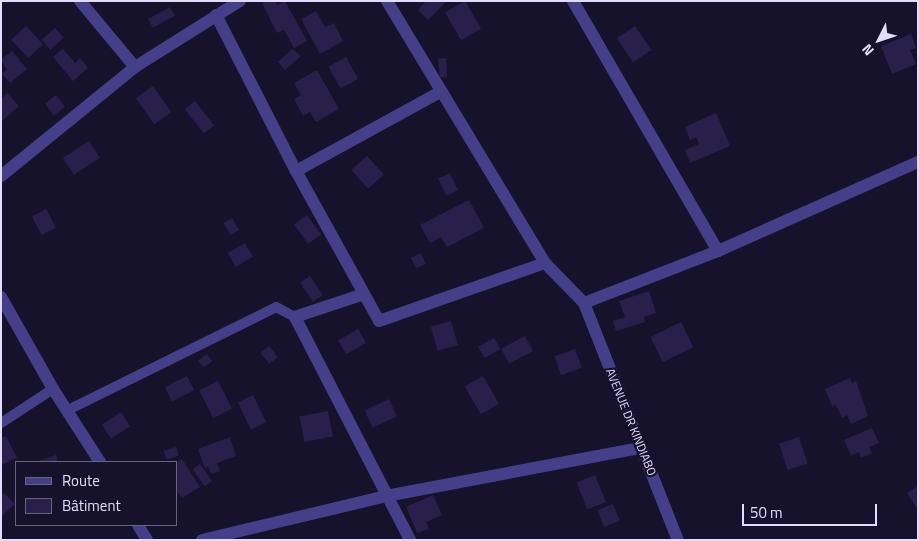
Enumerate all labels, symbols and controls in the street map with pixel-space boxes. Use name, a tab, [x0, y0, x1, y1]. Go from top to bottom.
north arrow	[854, 15, 904, 65]
text: N	[856, 40, 878, 61]
street label: AVENUE DR KINDIABO	[603, 366, 659, 478]
legend	[15, 461, 178, 526]
text: Route	[62, 469, 100, 492]
text: Bâtiment	[62, 494, 121, 517]
scale bar	[744, 494, 879, 526]
text: 50 m	[750, 501, 783, 524]

